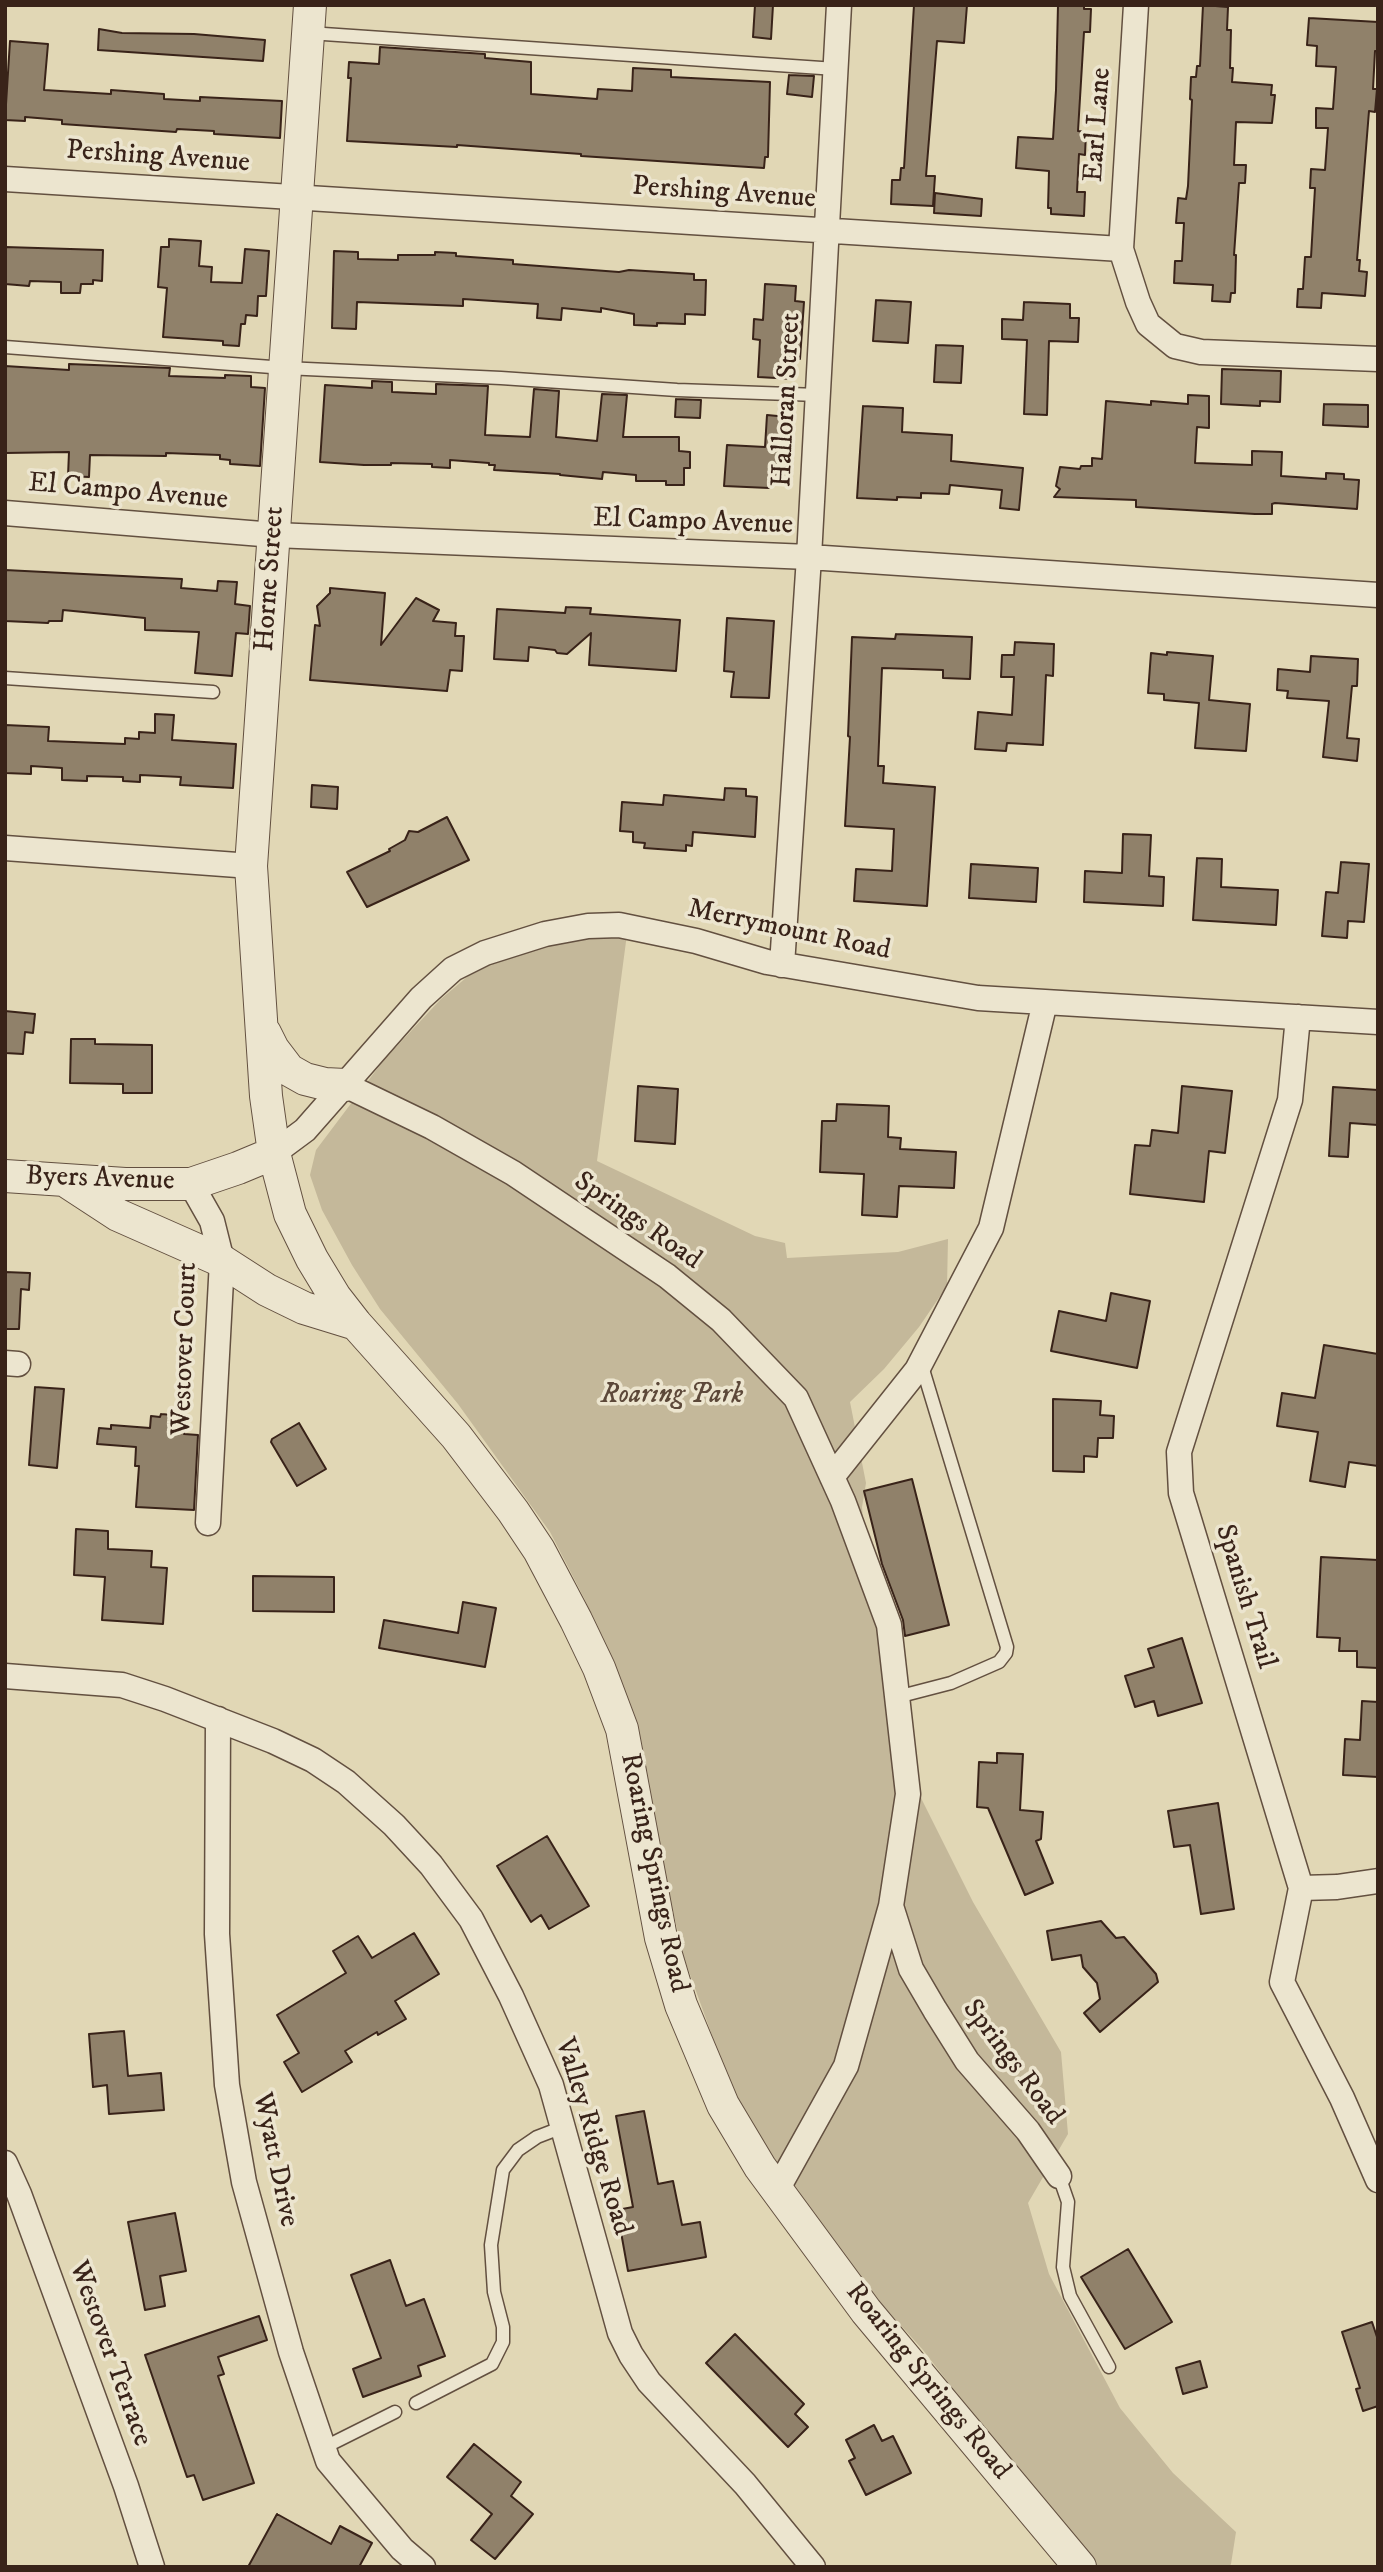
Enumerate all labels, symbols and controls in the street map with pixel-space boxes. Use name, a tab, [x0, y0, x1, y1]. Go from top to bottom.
street label: Earl Lane	[1078, 67, 1120, 183]
street label: Pershing Avenue	[65, 135, 251, 181]
street label: Pershing Avenue	[631, 171, 817, 217]
street label: Halloran Street	[767, 312, 809, 488]
street label: El Campo Avenue	[27, 468, 229, 518]
street label: El Campo Avenue	[592, 503, 794, 543]
street label: Horne Street	[249, 505, 293, 653]
street label: Merrymount Road	[685, 893, 893, 969]
street label: Byers Avenue	[25, 1161, 175, 1199]
street label: Springs Road	[567, 1166, 707, 1278]
street label: Westover Court	[166, 1262, 206, 1436]
park label: Roaring Park	[601, 1379, 743, 1413]
street label: Spanish Trail	[1206, 1521, 1282, 1673]
street label: Roaring Springs Road	[611, 1750, 695, 1996]
street label: Springs Road	[954, 1994, 1070, 2132]
street label: Valley Ridge Road	[546, 2034, 638, 2240]
street label: Wyatt Drive	[243, 2090, 305, 2230]
street label: Westover Terrace	[60, 2257, 158, 2451]
street label: Roaring Springs Road	[837, 2277, 1017, 2487]

